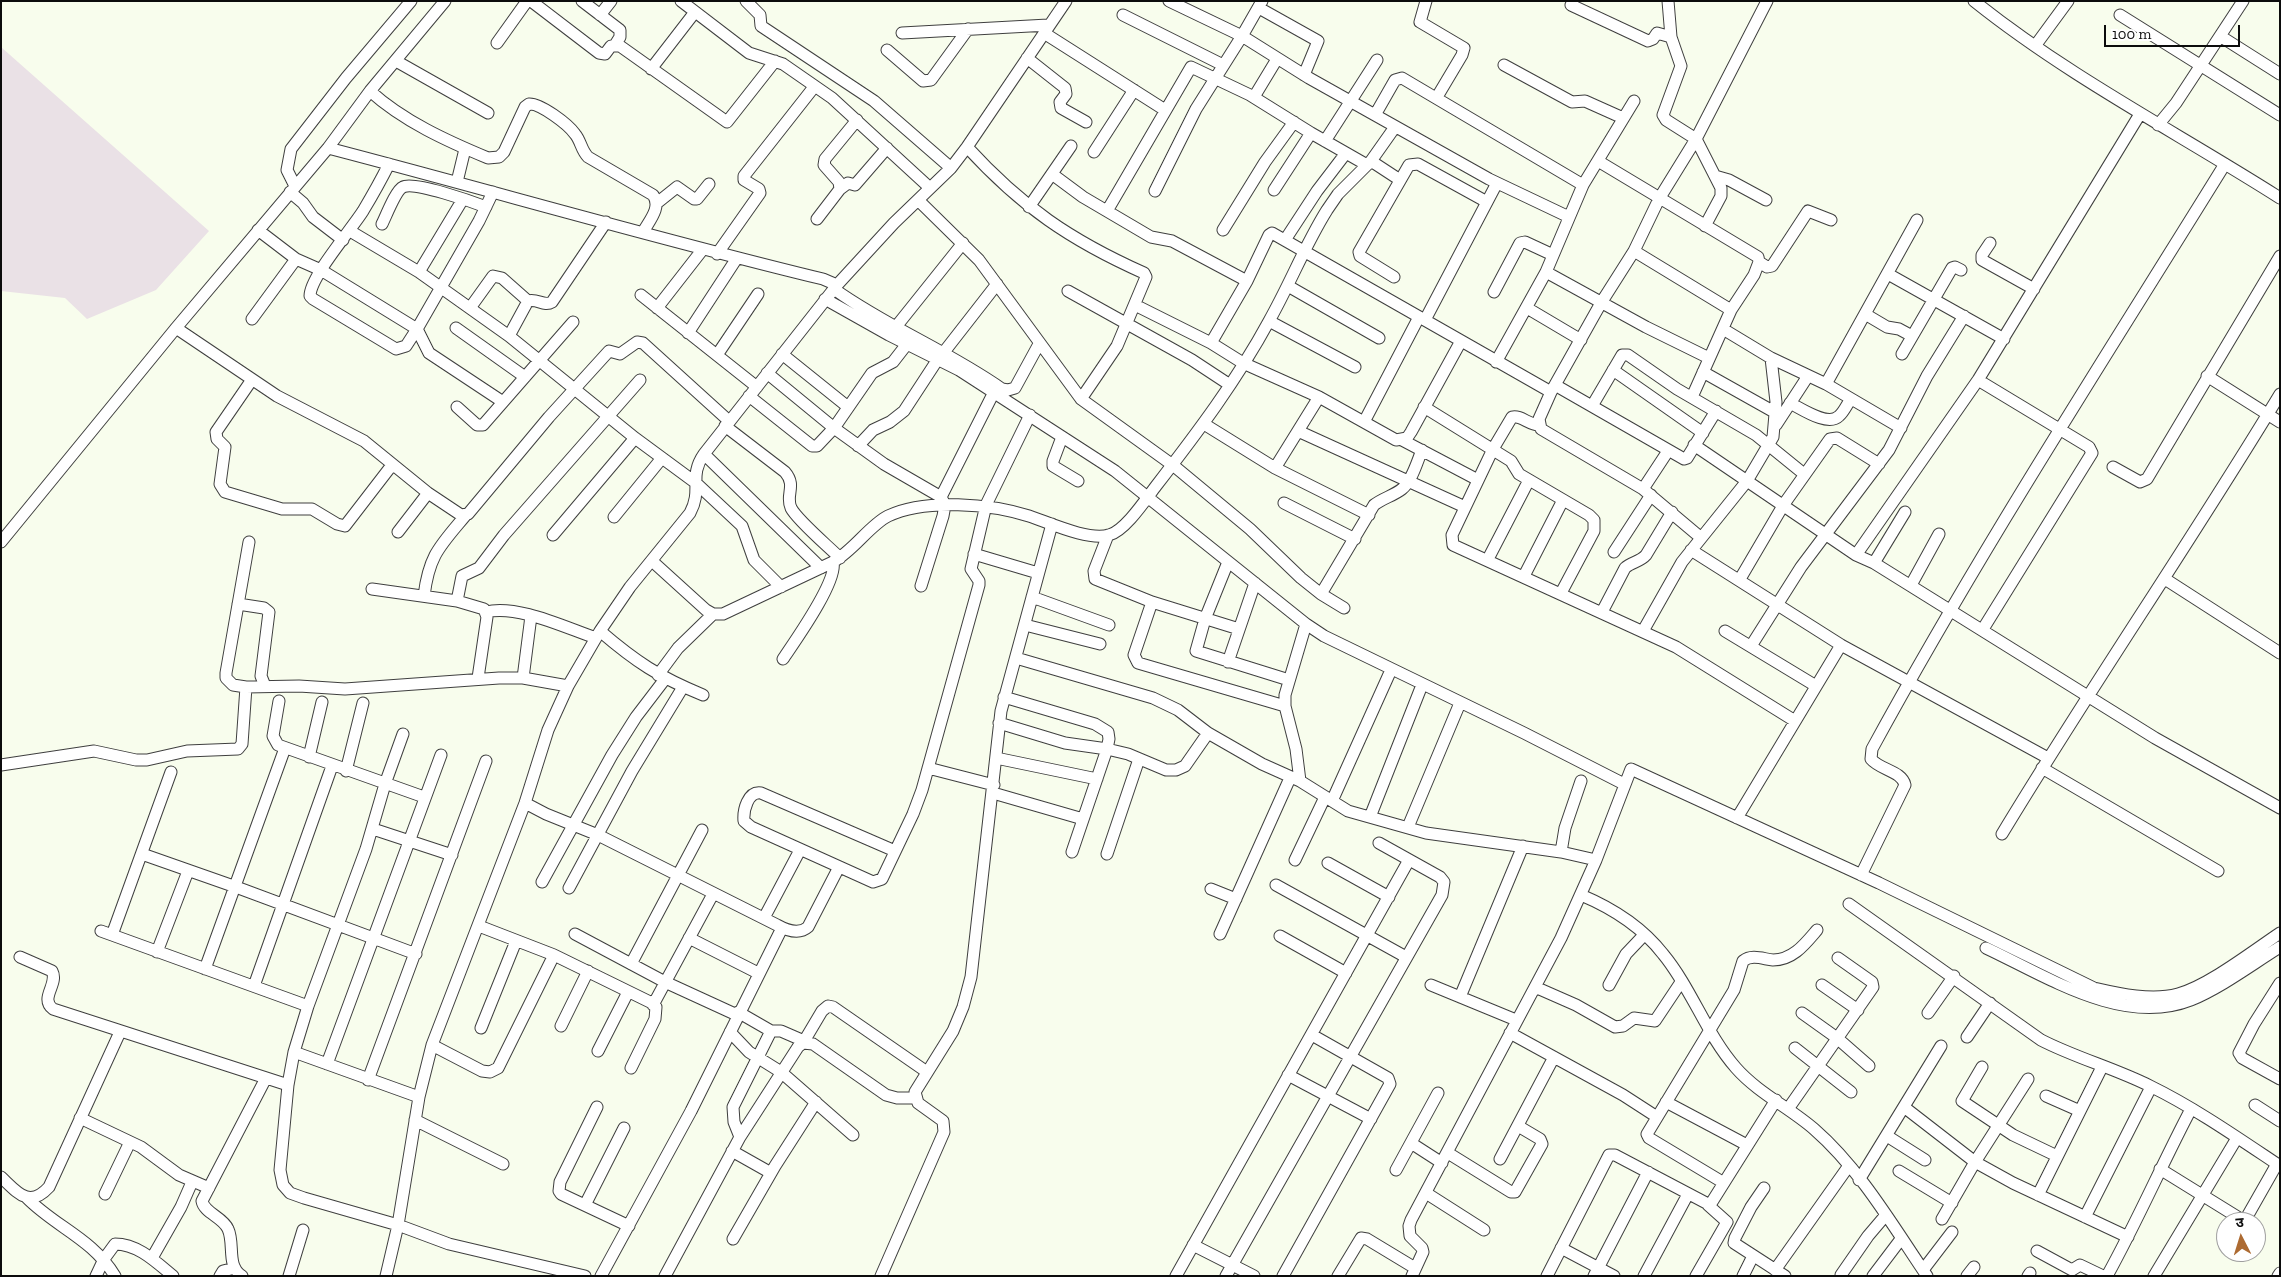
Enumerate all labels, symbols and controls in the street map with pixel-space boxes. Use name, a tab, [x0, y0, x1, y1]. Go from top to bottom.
scale bar	[2106, 15, 2242, 47]
text: 100 m	[2112, 25, 2151, 43]
north arrow	[2216, 1212, 2266, 1262]
text: उ	[2235, 1214, 2245, 1231]

